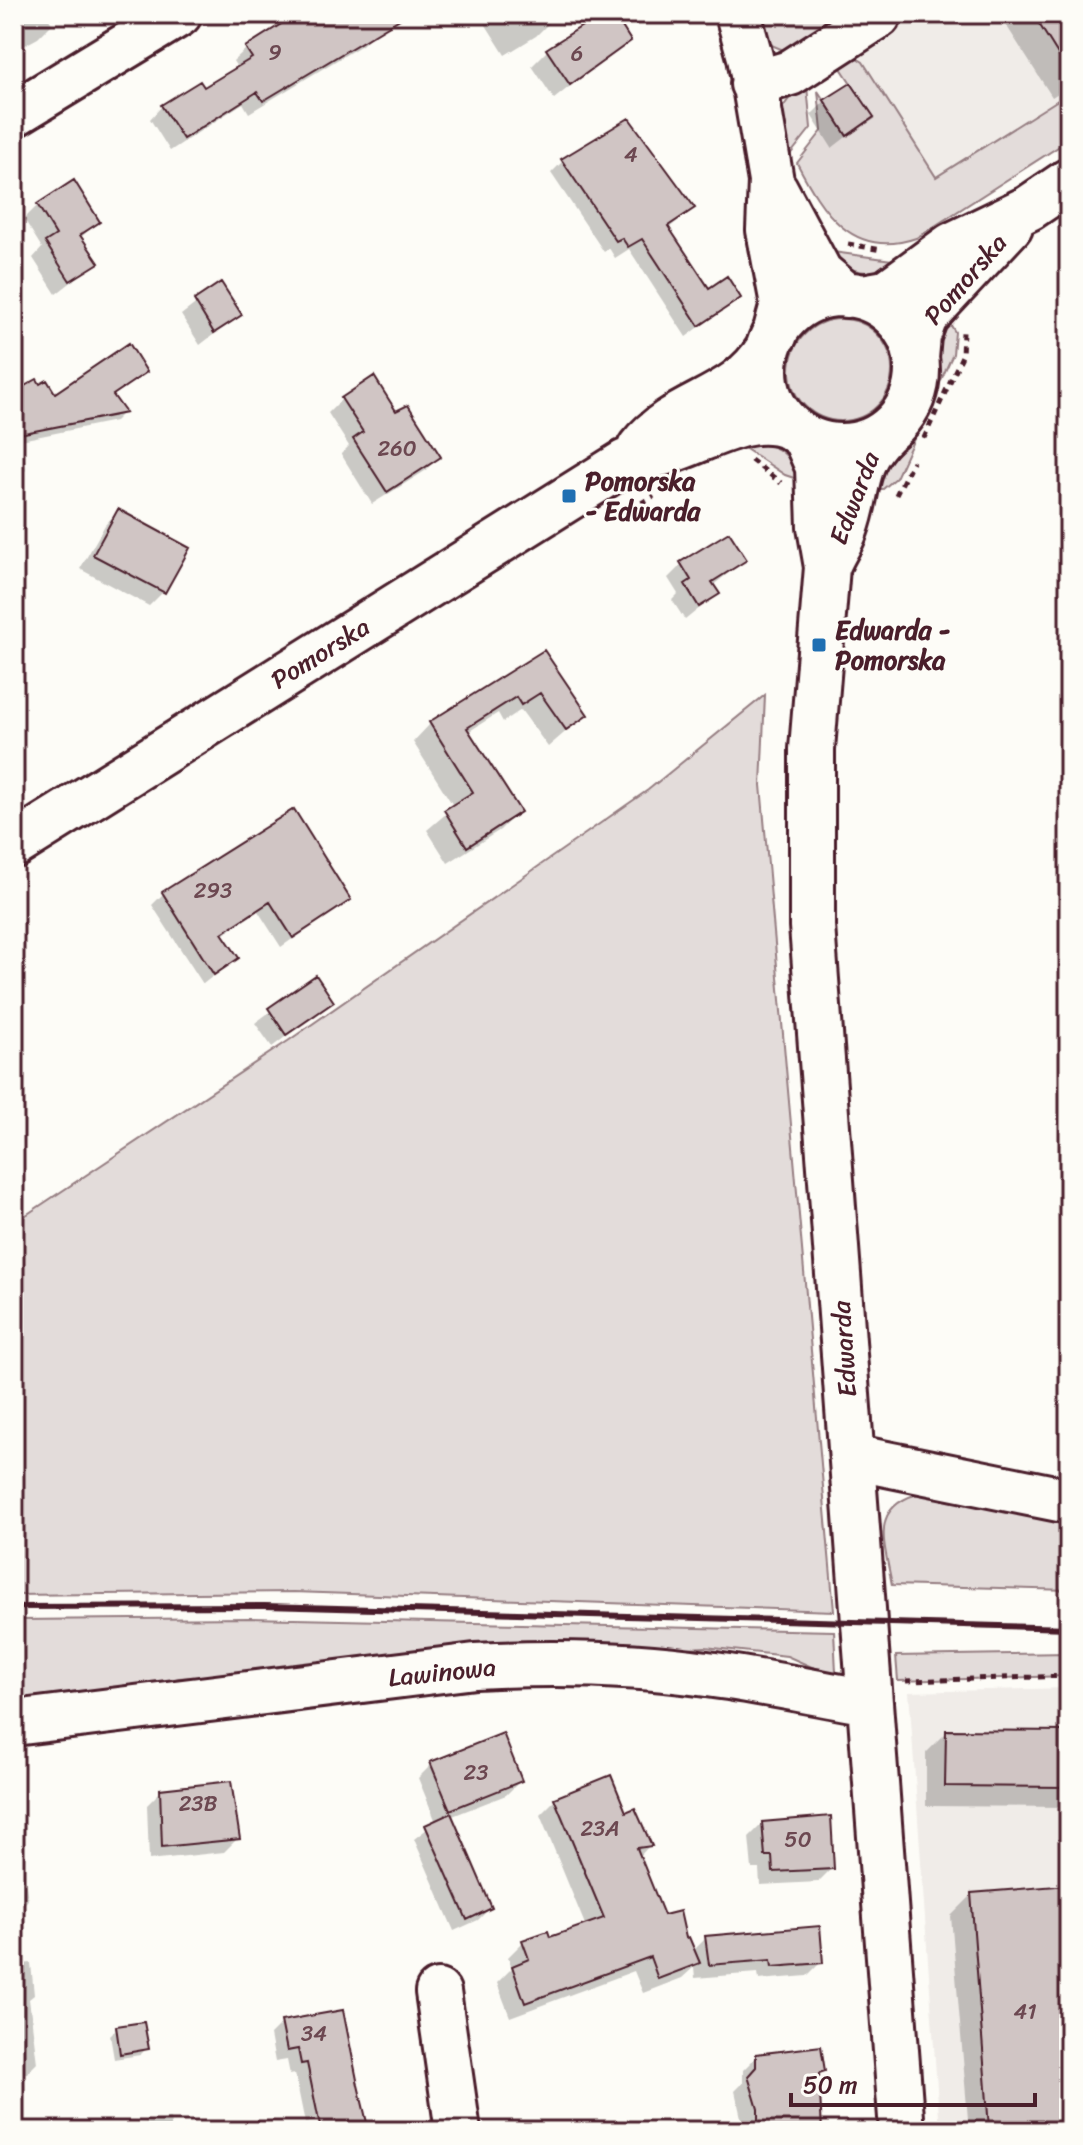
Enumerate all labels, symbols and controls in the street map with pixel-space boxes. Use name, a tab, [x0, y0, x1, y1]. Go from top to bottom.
house number: 9	[268, 33, 282, 72]
house number: 6	[571, 34, 583, 73]
house number: 4	[624, 135, 638, 174]
street label: Pomorska	[911, 222, 1019, 336]
house number: 260	[377, 429, 417, 468]
street label: Edwarda	[815, 444, 893, 551]
place label: Pomorska - Edwarda	[585, 458, 701, 534]
marker: Pomorska - Edwarda	[560, 487, 578, 505]
street label: Pomorska	[261, 604, 379, 702]
place label: Edwarda - Pomorska	[835, 607, 950, 683]
marker: Edwarda - Pomorska	[810, 636, 828, 654]
house number: 293	[194, 871, 232, 910]
street label: Edwarda	[818, 1298, 870, 1399]
street label: Lawinowa	[386, 1643, 498, 1701]
house number: 23	[464, 1753, 488, 1792]
house number: 23B	[179, 1784, 217, 1823]
house number: 23A	[580, 1809, 620, 1848]
house number: 50	[784, 1820, 812, 1859]
house number: 41	[1013, 1992, 1037, 2031]
house number: 34	[301, 2014, 327, 2053]
scale bar	[791, 2057, 1035, 2107]
text: 50 m	[803, 2064, 858, 2106]

